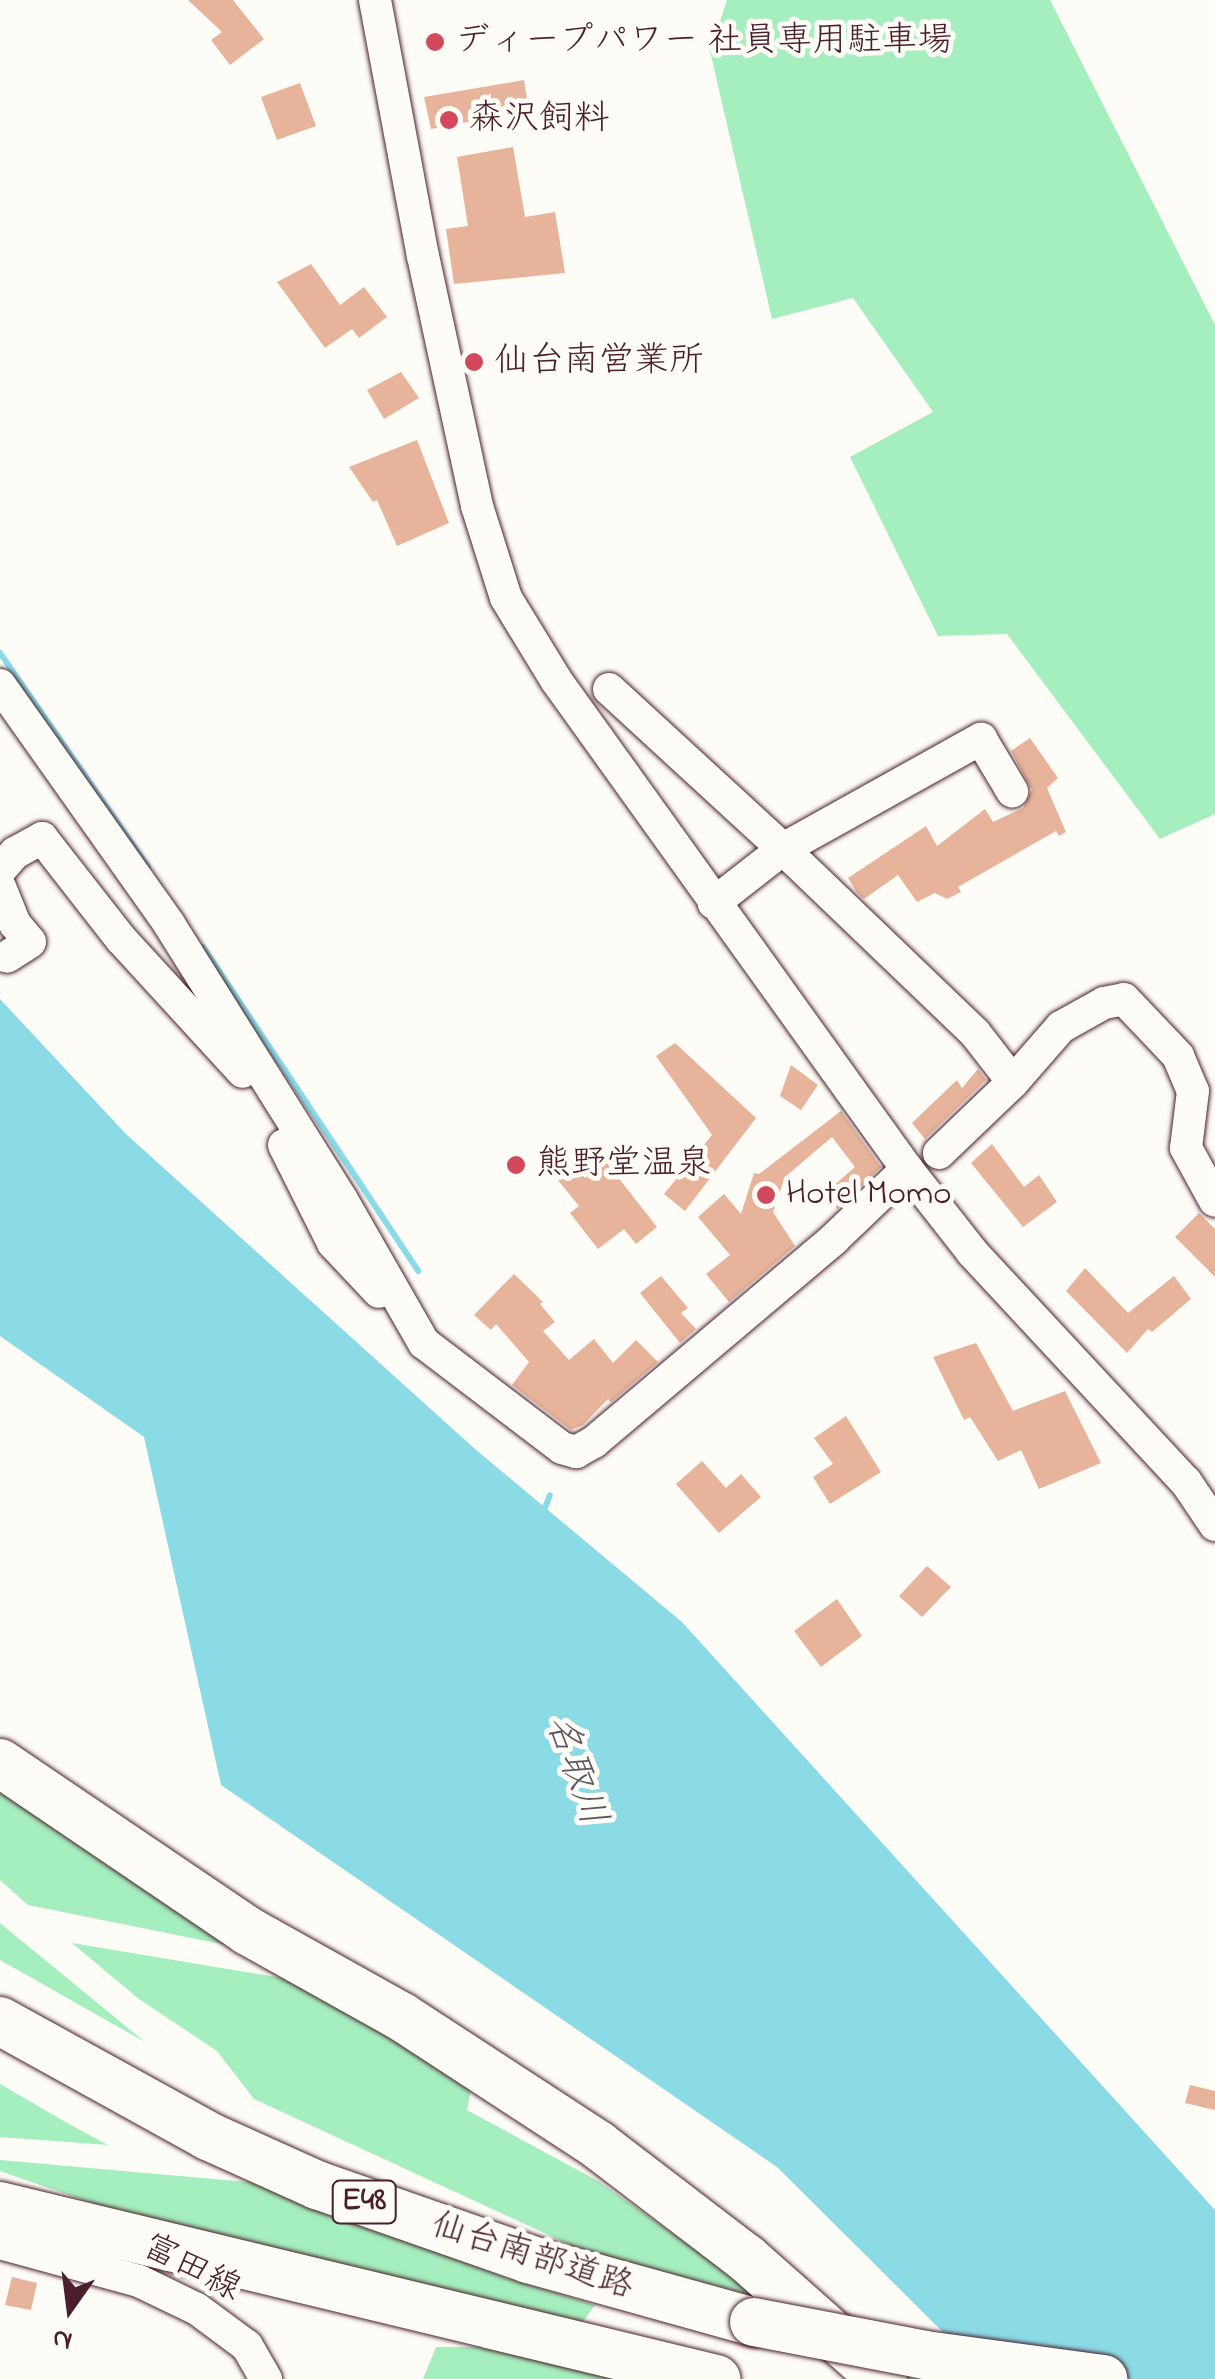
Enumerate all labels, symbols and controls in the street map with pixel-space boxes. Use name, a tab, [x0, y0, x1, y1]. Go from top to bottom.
place label: ディープパワー 社員専用駐車場	[455, 21, 954, 63]
marker: ディープパワー 社員専用駐車場	[424, 31, 446, 53]
place label: 森沢飼料	[469, 99, 609, 141]
marker: 森沢飼料	[438, 109, 460, 131]
place label: 仙台南営業所	[494, 341, 704, 383]
marker: 仙台南営業所	[463, 351, 485, 373]
place label: 熊野堂温泉	[536, 1144, 711, 1186]
marker: 熊野堂温泉	[505, 1154, 527, 1176]
place label: Hotel Momo	[786, 1174, 951, 1216]
marker: Hotel Momo	[755, 1184, 777, 1206]
water label: 名取川	[534, 1710, 614, 1832]
road number: E48	[332, 2175, 396, 2229]
street label: 仙台南部道路	[426, 2205, 638, 2309]
street label: 富田線	[135, 2226, 247, 2312]
north arrow	[20, 2259, 120, 2359]
text: N	[48, 2316, 77, 2361]

